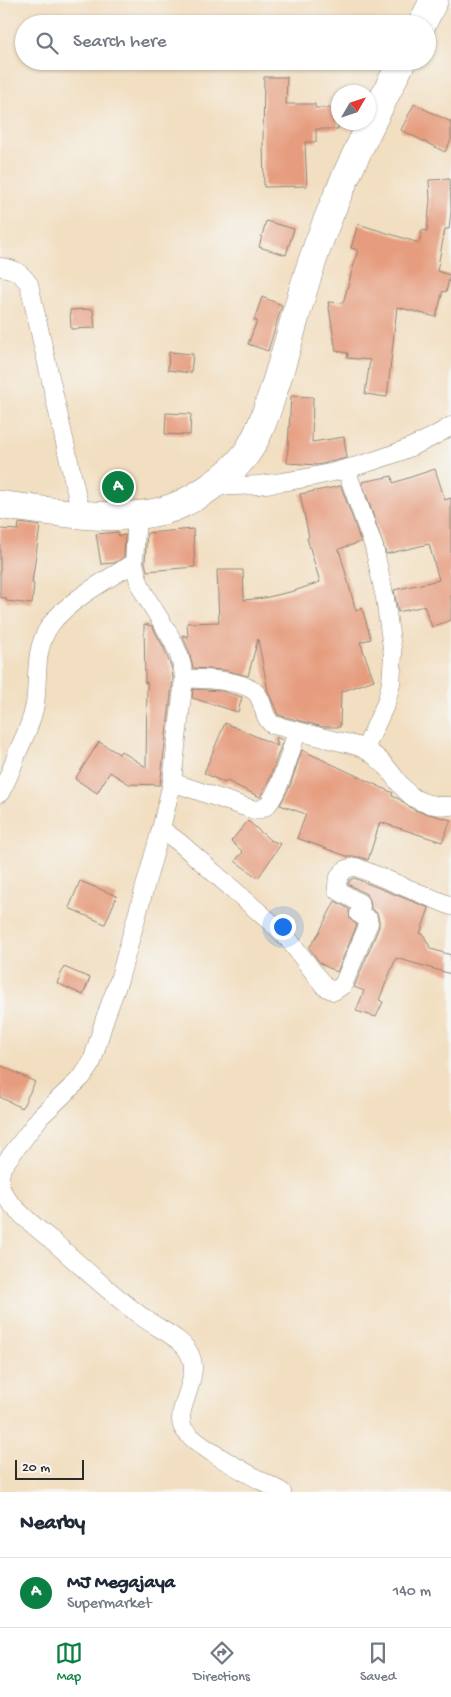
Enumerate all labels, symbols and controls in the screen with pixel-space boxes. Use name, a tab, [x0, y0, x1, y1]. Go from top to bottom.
search box	[15, 15, 436, 70]
icon: search	[33, 29, 61, 57]
text: Search here	[73, 31, 167, 54]
north arrow	[331, 85, 376, 130]
pin: A	[102, 468, 134, 506]
your location	[270, 914, 296, 940]
scale bar	[15, 1457, 84, 1480]
text: 20 m	[22, 1460, 50, 1477]
text: Nearby	[20, 1512, 85, 1537]
text: MJ Megajaya	[67, 1572, 175, 1595]
text: A	[31, 1583, 41, 1602]
text: 140 m	[393, 1583, 431, 1602]
text: Supermarket	[67, 1595, 152, 1614]
tab: Map	[55, 1639, 83, 1686]
tab: Directions	[193, 1639, 250, 1686]
tab: Saved	[360, 1639, 396, 1686]

